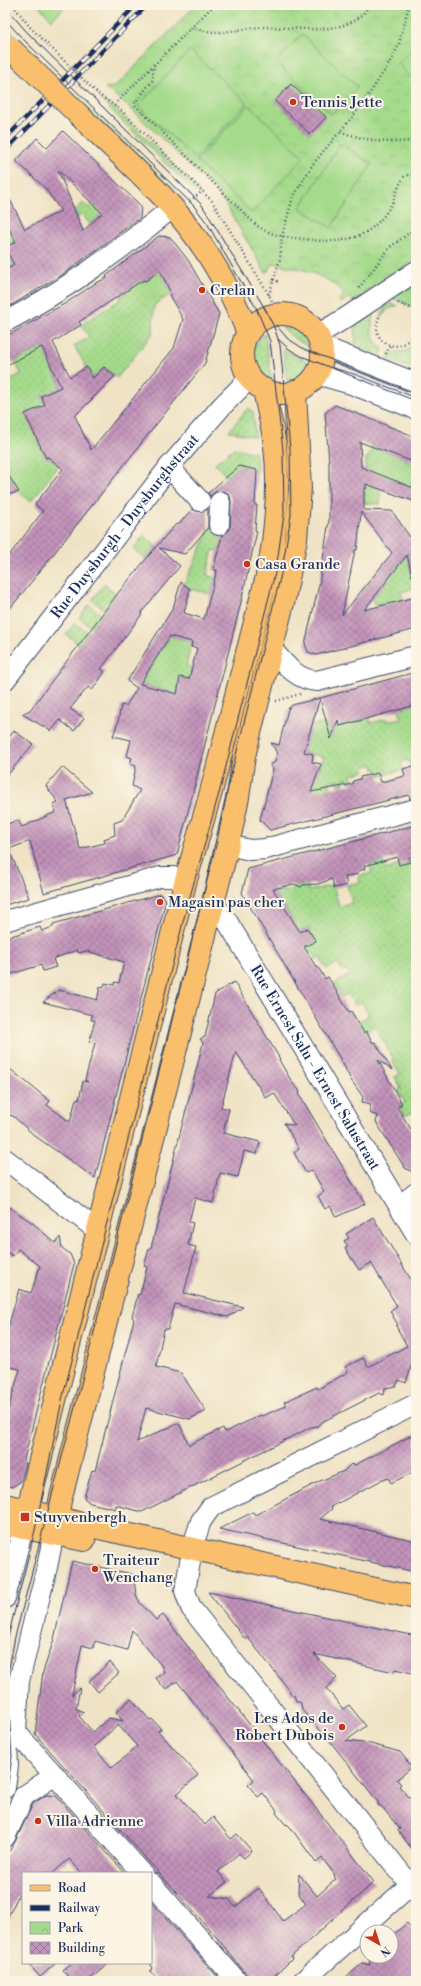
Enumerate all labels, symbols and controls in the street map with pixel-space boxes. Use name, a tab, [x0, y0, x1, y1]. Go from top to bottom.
place label: Tennis Jette	[301, 93, 382, 112]
marker: Tennis Jette	[288, 97, 298, 107]
place label: Crelan	[210, 281, 255, 300]
marker: Crelan	[197, 285, 207, 295]
street label: Rue Duysburgh - Duysburghstraat	[46, 429, 203, 622]
place label: Casa Grande	[255, 555, 340, 574]
marker: Casa Grande	[242, 559, 252, 569]
place label: Magasin pas cher	[168, 893, 285, 912]
marker: Magasin pas cher	[155, 897, 165, 907]
street label: Rue Ernest Salu - Ernest Salustraat	[246, 961, 385, 1174]
place label: Stuyvenbergh	[34, 1508, 127, 1527]
marker: Stuyvenbergh	[19, 1511, 31, 1523]
place label: Traiteur Wenchang	[102, 1551, 173, 1587]
marker: Traiteur Wenchang	[90, 1564, 100, 1574]
place label: Les Ados de Robert Dubois	[235, 1709, 334, 1745]
marker: Les Ados de Robert Dubois	[337, 1722, 347, 1732]
place label: Villa Adrienne	[45, 1812, 144, 1831]
marker: Villa Adrienne	[33, 1816, 43, 1826]
legend	[22, 1872, 152, 1964]
text: Road	[58, 1881, 86, 1896]
text: Railway	[58, 1901, 100, 1916]
text: Park	[58, 1921, 84, 1936]
north arrow	[359, 1924, 399, 1964]
text: Building	[57, 1941, 106, 1956]
text: N	[377, 1943, 392, 1959]

